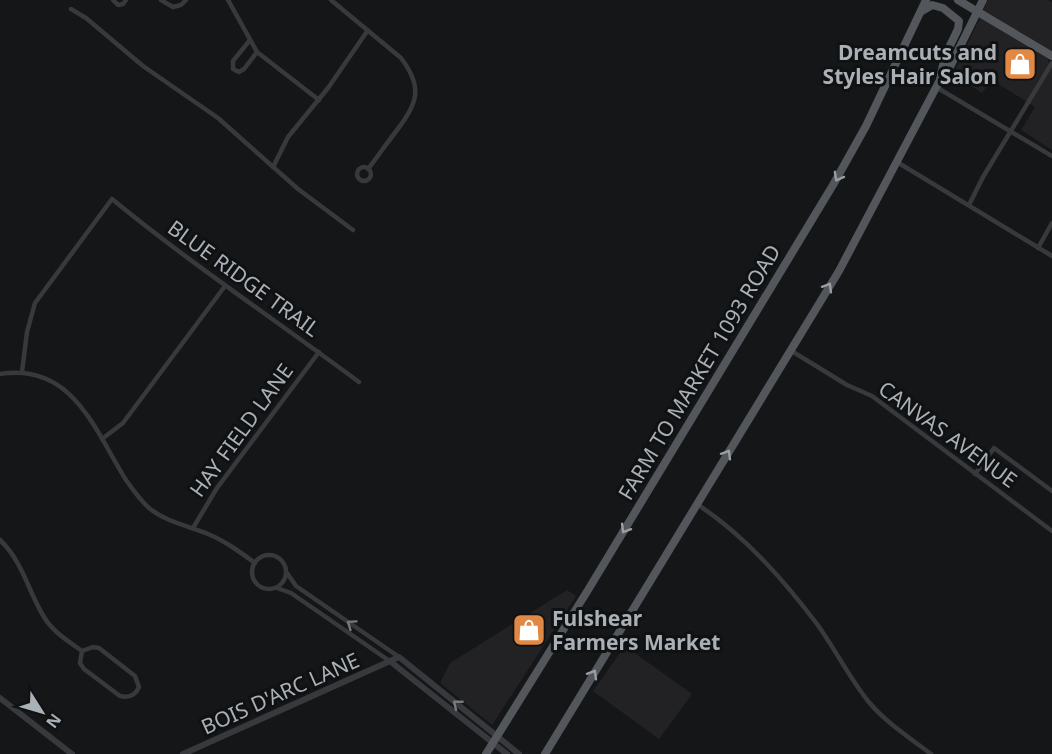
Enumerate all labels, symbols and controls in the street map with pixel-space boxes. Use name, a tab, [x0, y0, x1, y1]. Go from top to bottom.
place label: Dreamcuts and Styles Hair Salon	[823, 38, 997, 90]
shop icon: Dreamcuts and Styles Hair Salon	[1002, 46, 1038, 82]
one-way arrow	[834, 171, 845, 181]
street label: BLUE RIDGE TRAIL	[162, 213, 326, 343]
street label: FARM TO MARKET 1093 ROAD	[611, 239, 787, 505]
one-way arrow	[821, 283, 833, 293]
street label: HAY FIELD LANE	[183, 358, 299, 502]
street label: CANVAS AVENUE	[873, 374, 1023, 494]
one-way arrow	[720, 450, 732, 460]
one-way arrow	[621, 523, 632, 533]
place label: Fulshear Farmers Market	[552, 604, 720, 656]
shop icon: Fulshear Farmers Market	[511, 612, 547, 648]
one-way arrow	[347, 620, 358, 631]
street label: BOIS D'ARC LANE	[197, 646, 363, 740]
one-way arrow	[585, 670, 597, 680]
north arrow	[12, 682, 72, 742]
one-way arrow	[453, 701, 464, 712]
text: N	[41, 709, 67, 733]

